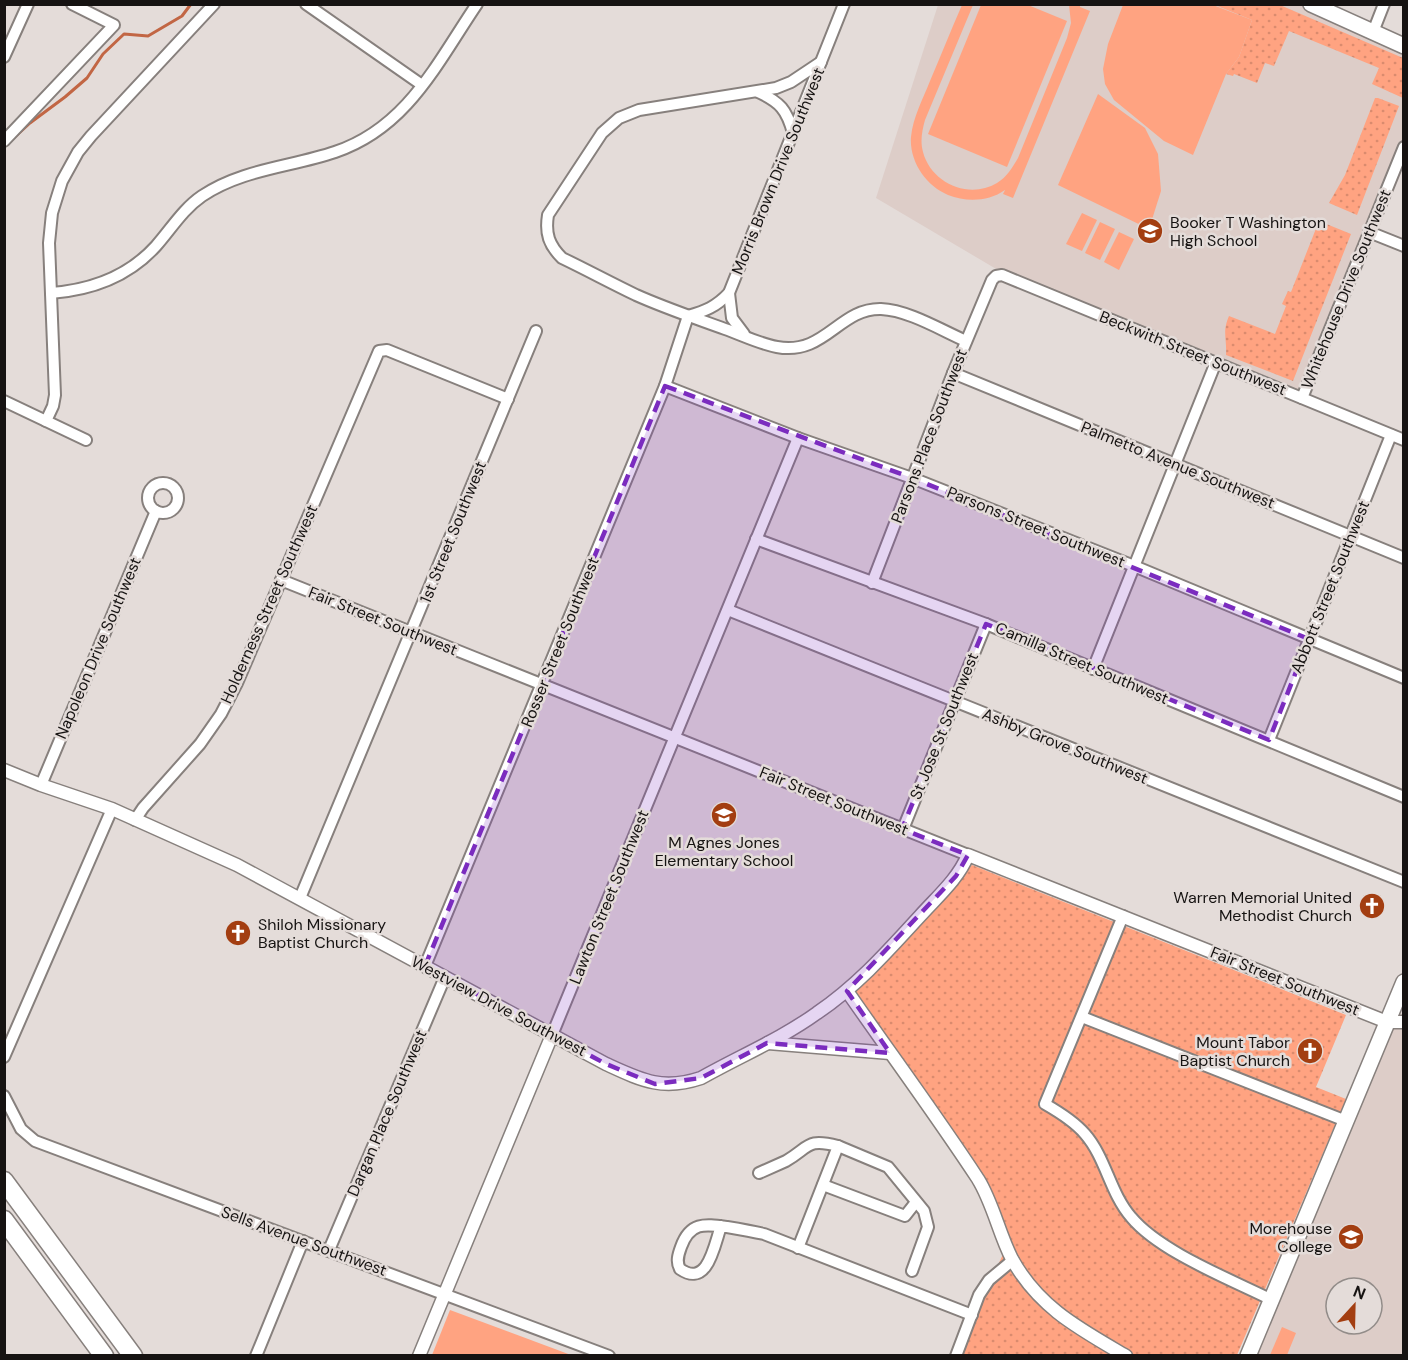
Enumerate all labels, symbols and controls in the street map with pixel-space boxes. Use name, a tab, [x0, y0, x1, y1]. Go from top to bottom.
street label: Morris Brown Drive Southwest	[727, 64, 829, 278]
street label: Whitehouse Drive Southwest	[1296, 186, 1396, 392]
place label: Booker T Washington High School	[1170, 212, 1326, 251]
school or university icon: Booker T Washington High School	[1135, 216, 1165, 246]
street label: Beckwith Street Southwest	[1096, 306, 1290, 400]
street label: Parsons Place Southwest	[886, 346, 972, 526]
street label: Palmetto Avenue Southwest	[1078, 416, 1278, 514]
street label: 1st Street Southwest	[415, 458, 491, 606]
street label: Parsons Street Southwest	[944, 482, 1128, 572]
street label: Abbott Street Southwest	[1286, 497, 1374, 677]
street label: Holderness Street Southwest	[216, 501, 322, 707]
street label: Napoleon Drive Southwest	[50, 554, 146, 742]
street label: Rosser Street Southwest	[516, 554, 604, 730]
street label: Fair Street Southwest	[305, 582, 461, 660]
street label: Camilla Street Southwest	[992, 617, 1172, 709]
street label: St Jose St Southwest	[905, 649, 983, 803]
street label: Ashby Grove Southwest	[979, 703, 1151, 789]
street label: Fair Street Southwest	[756, 762, 912, 840]
school or university icon: M Agnes Jones Elementary School	[709, 800, 739, 830]
street label: Lawton Street Southwest	[564, 807, 654, 987]
place label: M Agnes Jones Elementary School	[655, 832, 793, 871]
place label: Warren Memorial United Methodist Church	[1173, 887, 1352, 926]
church icon: Warren Memorial United Methodist Church	[1357, 891, 1387, 921]
place label: Shiloh Missionary Baptist Church	[258, 914, 386, 953]
church icon: Shiloh Missionary Baptist Church	[223, 918, 253, 948]
street label: Fair Street Southwest	[1207, 942, 1363, 1020]
street label: Westview Drive Southwest	[408, 951, 590, 1061]
street label: Dargan Place Southwest	[342, 1027, 432, 1199]
place label: Mount Tabor Baptist Church	[1180, 1032, 1290, 1071]
church icon: Mount Tabor Baptist Church	[1295, 1036, 1325, 1066]
street label: Sells Avenue Southwest	[218, 1201, 390, 1281]
place label: Morehouse College	[1249, 1218, 1332, 1257]
school or university icon: Morehouse College	[1336, 1222, 1366, 1252]
north arrow	[1324, 1276, 1384, 1336]
text: N	[1350, 1281, 1369, 1304]

